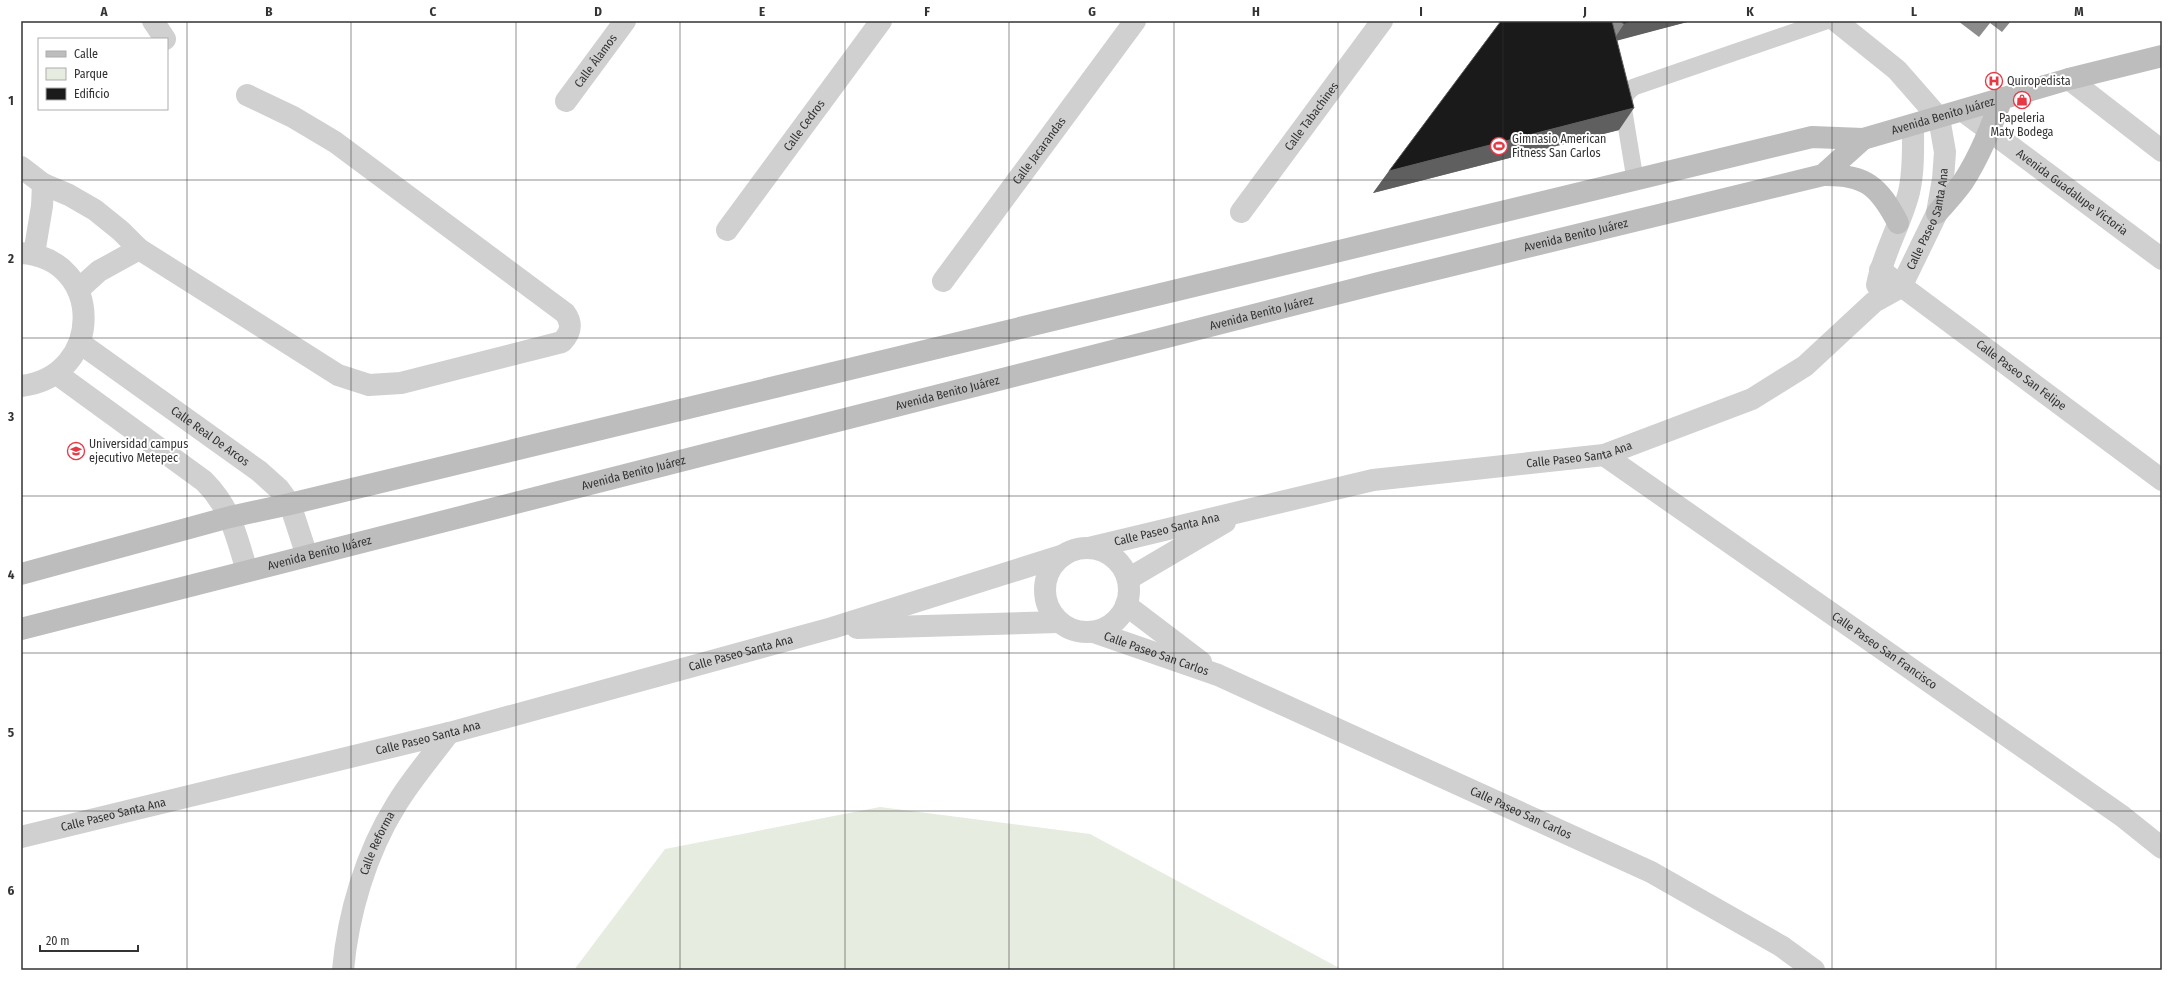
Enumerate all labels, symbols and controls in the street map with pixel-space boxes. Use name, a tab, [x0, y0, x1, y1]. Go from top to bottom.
text: A	[99, 4, 108, 19]
text: B	[265, 4, 273, 19]
text: C	[430, 4, 437, 19]
text: D	[594, 4, 602, 19]
text: E	[759, 4, 765, 19]
text: F	[924, 4, 930, 19]
text: G	[1088, 4, 1096, 19]
text: H	[1252, 4, 1260, 19]
text: I	[1419, 4, 1423, 19]
text: J	[1582, 4, 1587, 19]
text: K	[1746, 4, 1754, 19]
text: L	[1911, 4, 1917, 19]
text: M	[2074, 4, 2084, 19]
street label: Calle Álamos	[571, 31, 620, 90]
legend	[38, 38, 168, 110]
text: Calle	[74, 47, 98, 61]
text: Parque	[74, 67, 108, 81]
hospital icon: Quiropedista	[1984, 71, 2004, 91]
place label: Quiropedista	[2007, 74, 2071, 88]
street label: Calle Tabachines	[1282, 79, 1342, 153]
text: Edificio	[74, 87, 110, 101]
shop icon: Papeleria Maty Bodega	[2012, 90, 2032, 110]
text: 1	[8, 93, 14, 108]
street label: Avenida Benito Juárez	[1890, 94, 1996, 137]
street label: Calle Cedros	[781, 97, 828, 154]
place label: Papeleria Maty Bodega	[1990, 111, 2054, 139]
street label: Calle Jacarandas	[1010, 114, 1069, 187]
place label: Gimnasio American Fitness San Carlos	[1512, 132, 1606, 160]
sports icon: Gimnasio American Fitness San Carlos	[1489, 136, 1509, 156]
street label: Avenida Guadalupe Victoria	[2014, 146, 2131, 238]
street label: Calle Paseo Santa Ana	[1903, 167, 1951, 272]
street label: Avenida Benito Juárez	[1522, 216, 1630, 255]
text: 2	[7, 251, 14, 266]
street label: Avenida Benito Juárez	[1208, 293, 1315, 333]
street label: Calle Paseo San Felipe	[1973, 337, 2069, 413]
street label: Avenida Benito Juárez	[894, 373, 1001, 413]
street label: Calle Real De Arcos	[168, 403, 252, 469]
text: 3	[7, 409, 14, 424]
place label: Universidad campus ejecutivo Metepec	[89, 437, 188, 465]
street label: Calle Paseo Santa Ana	[1525, 438, 1634, 470]
school or university icon: Universidad campus ejecutivo Metepec	[66, 441, 86, 461]
street label: Avenida Benito Juárez	[580, 453, 687, 493]
street label: Calle Paseo Santa Ana	[1113, 510, 1221, 549]
street label: Avenida Benito Juárez	[266, 533, 373, 573]
text: 4	[8, 567, 15, 582]
street label: Calle Paseo San Francisco	[1829, 609, 1940, 692]
street label: Calle Paseo San Carlos	[1102, 629, 1211, 678]
street label: Calle Paseo Santa Ana	[687, 632, 795, 674]
street label: Calle Paseo Santa Ana	[374, 718, 482, 758]
text: 5	[8, 725, 14, 740]
street label: Calle Paseo San Carlos	[1468, 784, 1574, 842]
street label: Calle Paseo Santa Ana	[59, 795, 167, 834]
street label: Calle Reforma	[357, 809, 398, 877]
text: 6	[8, 883, 15, 898]
scale bar	[40, 927, 138, 953]
text: 20 m	[46, 934, 70, 948]

